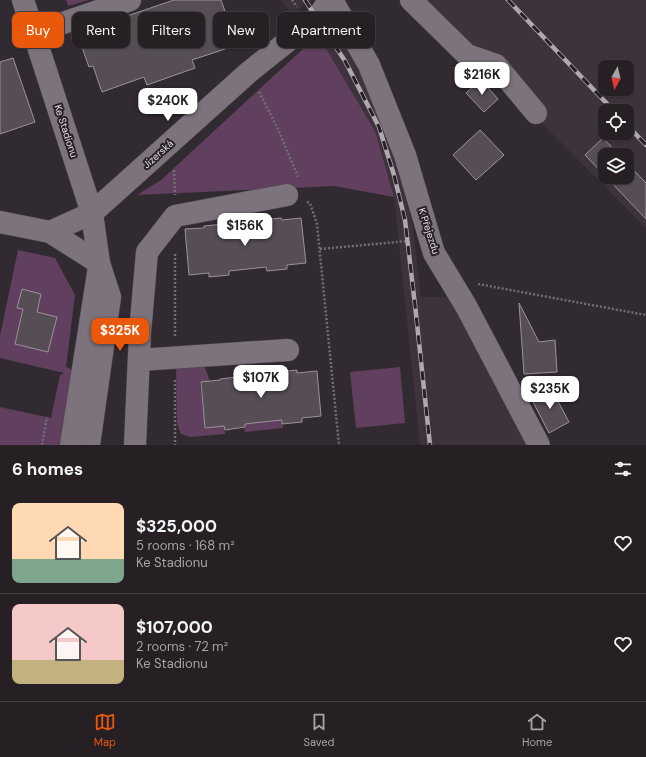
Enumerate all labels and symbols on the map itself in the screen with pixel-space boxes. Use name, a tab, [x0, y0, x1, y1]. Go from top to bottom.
north arrow	[598, 60, 634, 96]
pin: $216K	[454, 62, 510, 96]
pin: $240K	[140, 88, 196, 122]
street label: Ke Stadionu	[51, 103, 81, 159]
street label: Jizerská	[140, 137, 176, 171]
street label: K Přejezdu	[415, 206, 443, 256]
pin: $156K	[217, 213, 273, 247]
pin: $325K	[92, 318, 148, 352]
pin: $107K	[233, 365, 289, 399]
pin: $235K	[522, 376, 578, 410]

